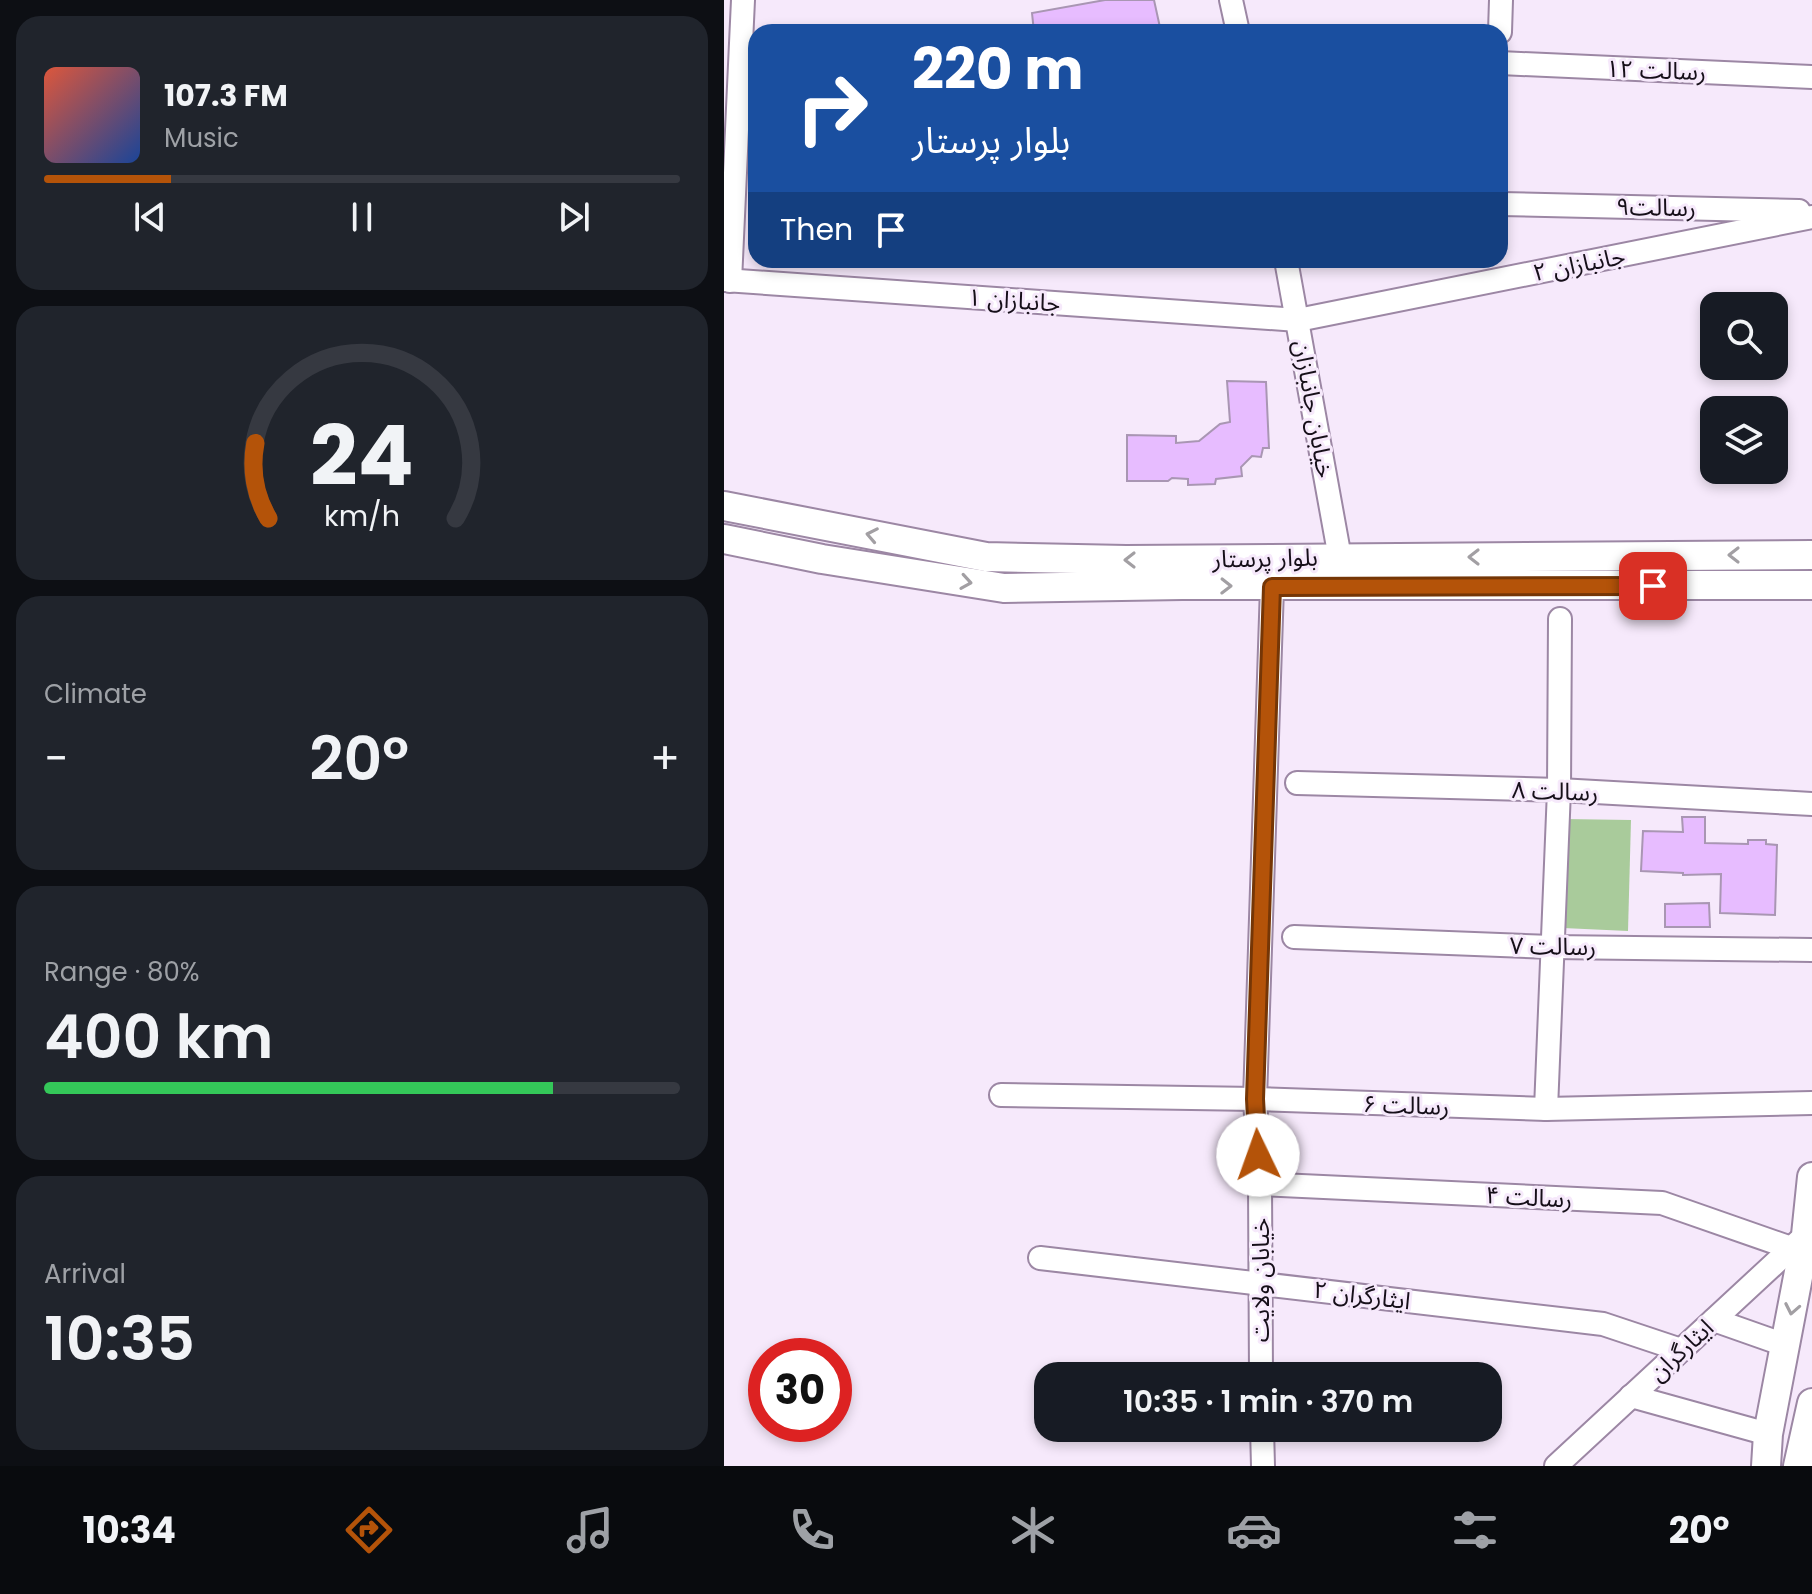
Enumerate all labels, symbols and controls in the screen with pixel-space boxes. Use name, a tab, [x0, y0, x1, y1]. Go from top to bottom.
text: 220 m	[912, 30, 1084, 109]
street label: رسالت ۱۲	[1605, 52, 1707, 88]
icon: right	[780, 56, 884, 160]
text: 107.3 FM	[164, 74, 288, 117]
text: بلوار پرستار	[912, 115, 1070, 166]
text: Music	[164, 120, 239, 156]
street label: رسالت۹	[1616, 190, 1696, 224]
icon: previous	[128, 195, 172, 239]
icon: pause	[340, 195, 384, 239]
icon: next	[552, 195, 596, 239]
text: Then	[780, 208, 853, 251]
icon: arrive	[869, 208, 913, 252]
street label: جانبازان ۲	[1530, 239, 1628, 289]
street label: جانبازان ۱	[966, 280, 1062, 320]
map controls	[1700, 292, 1788, 484]
button: search	[1700, 292, 1788, 380]
street label: خیابان جانبازان	[1286, 337, 1342, 481]
button: layers	[1700, 396, 1788, 484]
text: 24	[310, 398, 414, 514]
text: km/h	[324, 496, 400, 536]
one-way arrow	[865, 527, 879, 544]
street label: بلوار پرستار	[1211, 541, 1318, 575]
one-way arrow	[1727, 546, 1740, 564]
one-way arrow	[1467, 548, 1480, 566]
one-way arrow	[1123, 551, 1136, 568]
pin	[1619, 552, 1687, 620]
icon: arrive	[1631, 564, 1675, 608]
one-way arrow	[959, 573, 973, 590]
one-way arrow	[1220, 577, 1233, 595]
text: Climate	[44, 676, 147, 712]
text: 20°	[309, 717, 409, 801]
text: −	[44, 728, 68, 789]
text: +	[650, 728, 680, 789]
street label: رسالت ۸	[1511, 773, 1599, 809]
street label: رسالت ۷	[1509, 929, 1597, 963]
text: Range · 80%	[44, 954, 200, 990]
text: 400 km	[44, 995, 273, 1079]
street label: رسالت ۶	[1362, 1087, 1450, 1123]
position arrow	[1216, 1113, 1300, 1197]
street label: رسالت ۴	[1485, 1178, 1573, 1216]
street label: خیابان ولایت	[1244, 1218, 1277, 1342]
text: Arrival	[44, 1256, 126, 1292]
street label: ایثارگران ۲	[1311, 1273, 1413, 1317]
text: 10:35	[44, 1297, 195, 1381]
one-way arrow	[1784, 1302, 1801, 1316]
street label: ایثارگران	[1641, 1311, 1721, 1389]
speed limit sign: 30	[748, 1338, 852, 1442]
text: 10:35 · 1 min · 370 m	[1123, 1380, 1413, 1423]
icon: directions	[341, 1502, 397, 1558]
icon: music	[562, 1502, 618, 1558]
icon: phone	[784, 1502, 840, 1558]
icon: climate	[1005, 1502, 1061, 1558]
icon: car	[1226, 1502, 1282, 1558]
icon: filters	[1447, 1502, 1503, 1558]
text: 10:34	[83, 1505, 176, 1556]
text: 20°	[1669, 1505, 1729, 1556]

